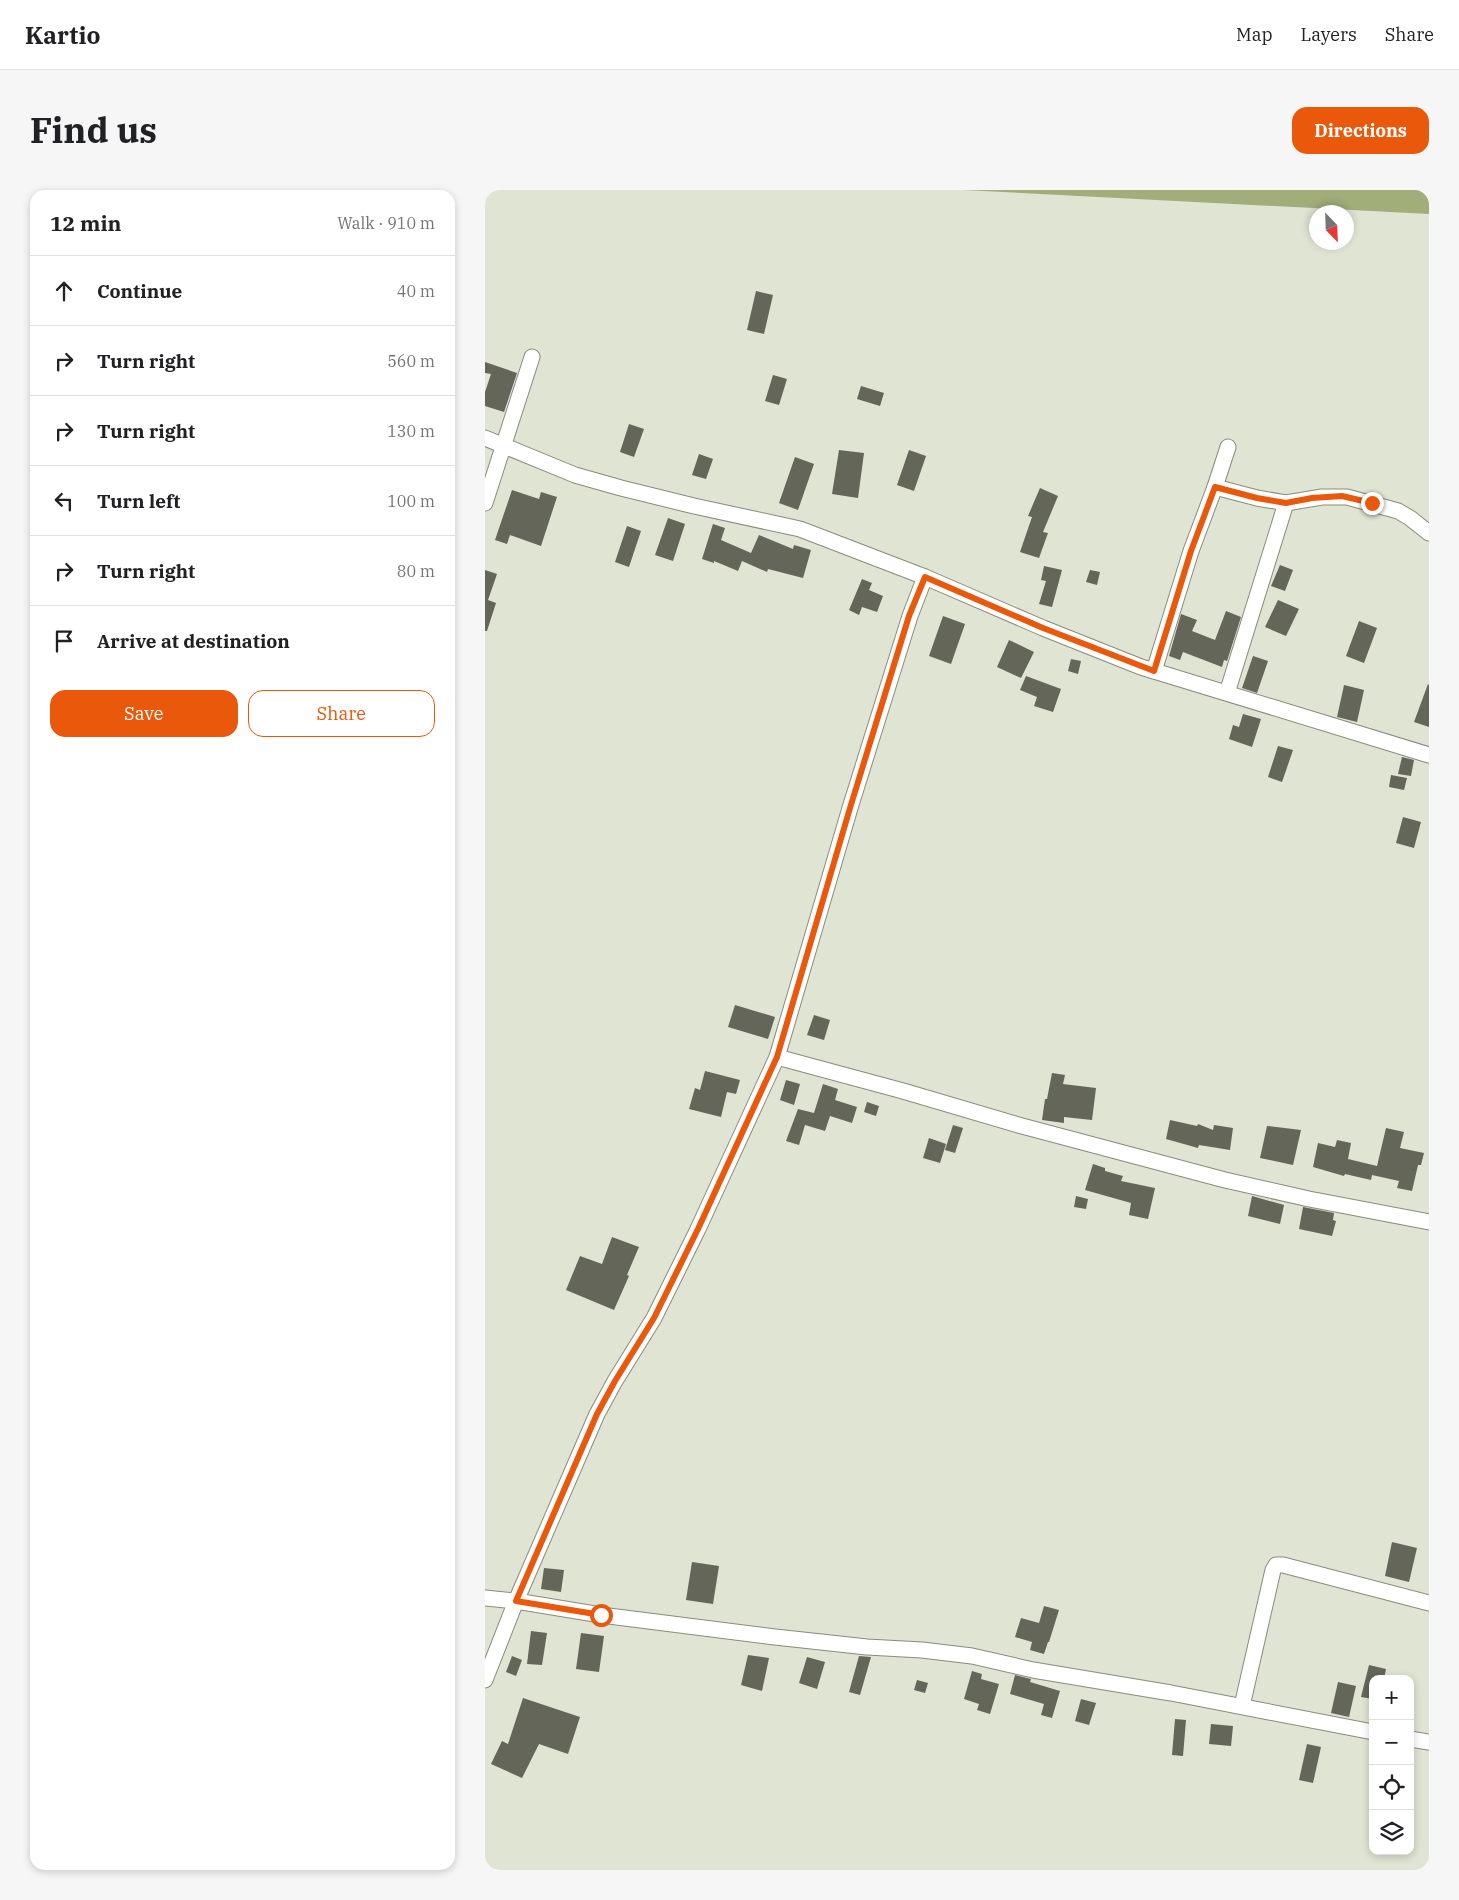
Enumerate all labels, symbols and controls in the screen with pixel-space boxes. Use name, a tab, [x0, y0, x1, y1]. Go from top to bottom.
text: Kartio	[25, 19, 100, 51]
text: Map	[1236, 23, 1273, 46]
text: Layers	[1301, 23, 1357, 46]
text: Share	[1385, 23, 1434, 46]
text: Find us	[30, 107, 157, 153]
button: Directions	[1292, 107, 1429, 154]
north arrow	[1309, 205, 1354, 250]
text: 12 min	[50, 209, 121, 237]
text: Walk · 910 m	[337, 213, 435, 233]
icon: ahead	[50, 277, 78, 305]
text: Continue	[97, 279, 182, 303]
text: 40 m	[397, 281, 435, 301]
icon: right	[50, 347, 78, 375]
text: Turn right	[97, 349, 195, 373]
text: 560 m	[387, 351, 435, 371]
icon: right	[50, 417, 78, 445]
text: Turn right	[97, 419, 195, 443]
text: 130 m	[387, 421, 435, 441]
icon: left	[50, 487, 78, 515]
text: Turn left	[97, 489, 180, 513]
text: 100 m	[387, 491, 435, 511]
route end	[1361, 492, 1384, 515]
icon: right	[50, 557, 78, 585]
text: Turn right	[97, 559, 195, 583]
text: 80 m	[397, 561, 435, 581]
icon: arrive	[50, 627, 78, 655]
text: Arrive at destination	[97, 629, 290, 653]
button: Save	[50, 690, 238, 737]
button: Share	[248, 690, 435, 737]
route start	[590, 1604, 613, 1627]
map controls	[1369, 1675, 1414, 1855]
button: +	[1369, 1675, 1414, 1720]
button: −	[1369, 1720, 1414, 1765]
button: locate	[1369, 1765, 1414, 1810]
button: layers	[1369, 1810, 1414, 1855]

